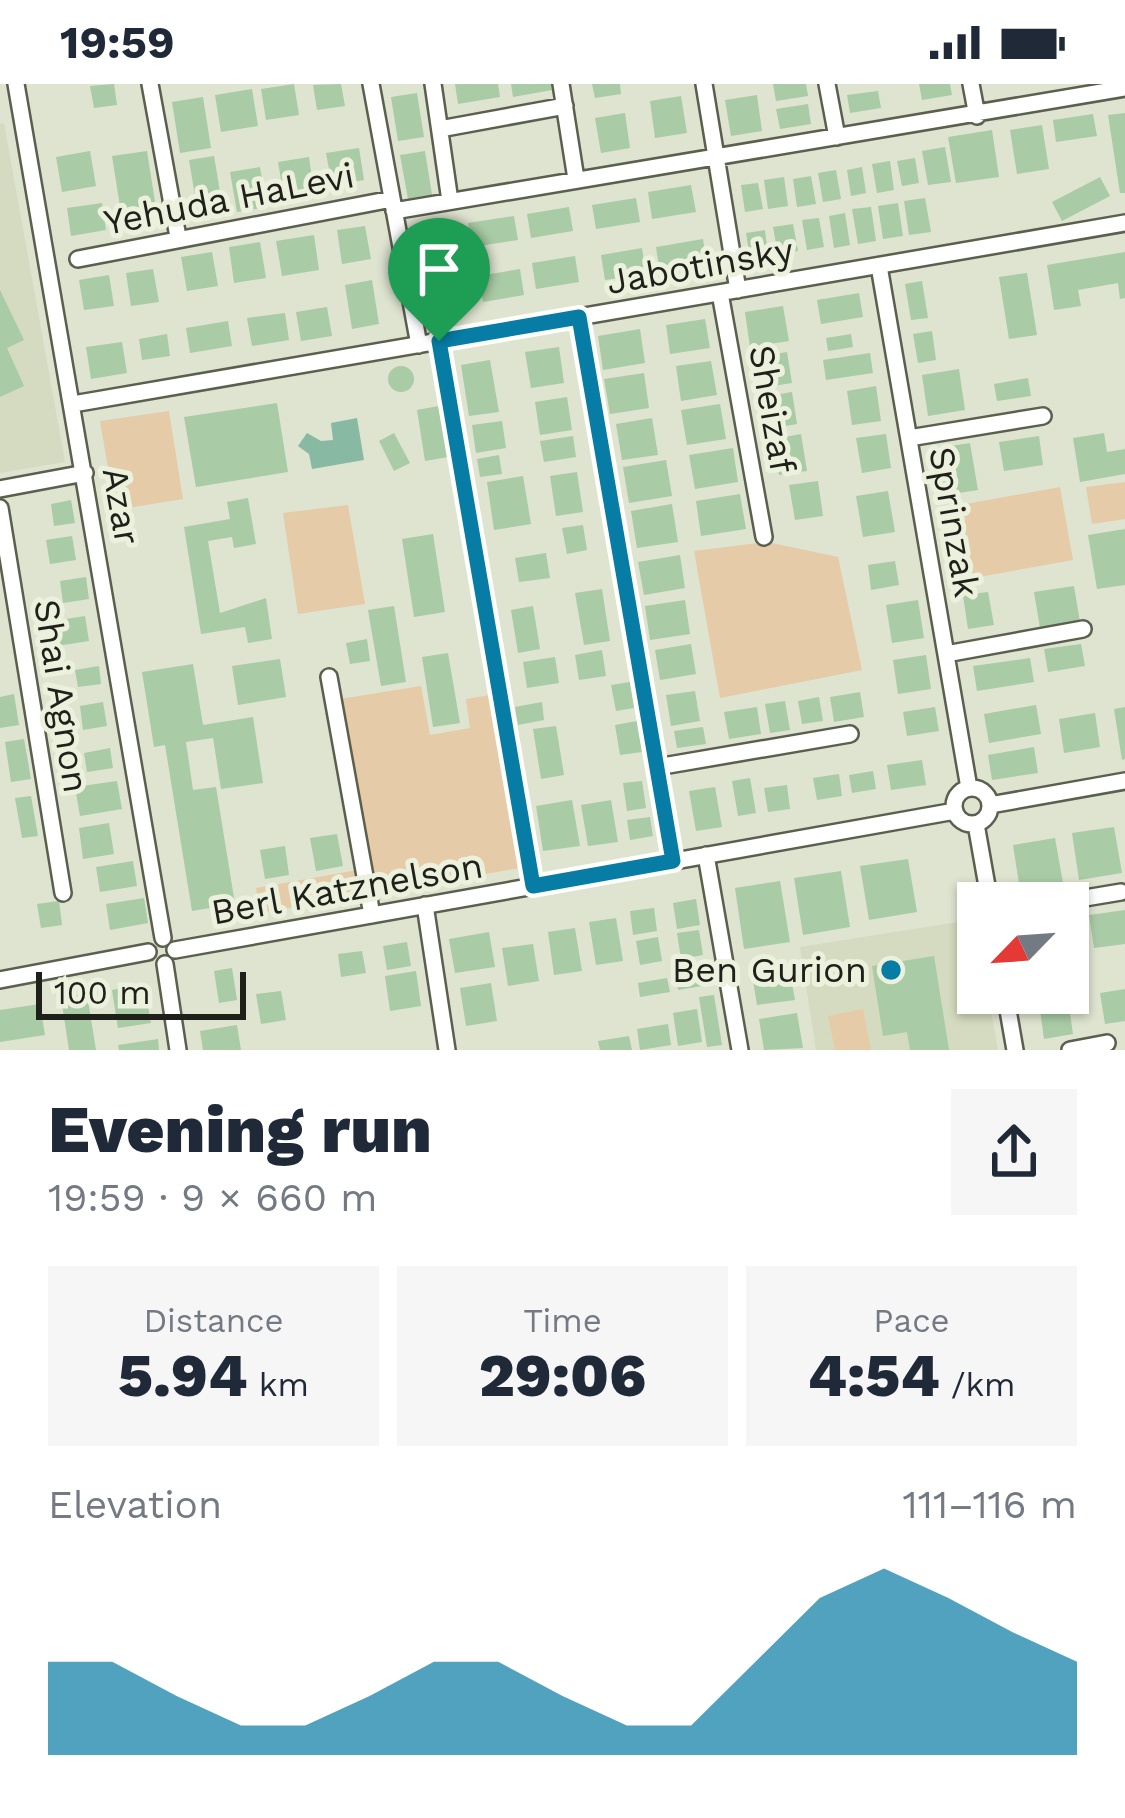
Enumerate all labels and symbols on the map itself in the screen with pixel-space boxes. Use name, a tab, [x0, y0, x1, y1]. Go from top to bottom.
street label: Yehuda HaLevi	[100, 154, 358, 244]
pin	[388, 218, 490, 341]
street label: Jabotinsky	[603, 229, 797, 303]
street label: Sheizaf	[740, 342, 804, 476]
street label: Sprinzak	[920, 443, 988, 601]
street label: Azar	[94, 464, 148, 548]
street label: Shai Agnon	[25, 596, 97, 796]
street label: Berl Katznelson	[208, 844, 486, 934]
north arrow	[957, 882, 1089, 1014]
place label: Ben Gurion	[672, 949, 867, 991]
marker: Ben Gurion	[878, 957, 904, 983]
scale bar	[36, 966, 246, 1019]

